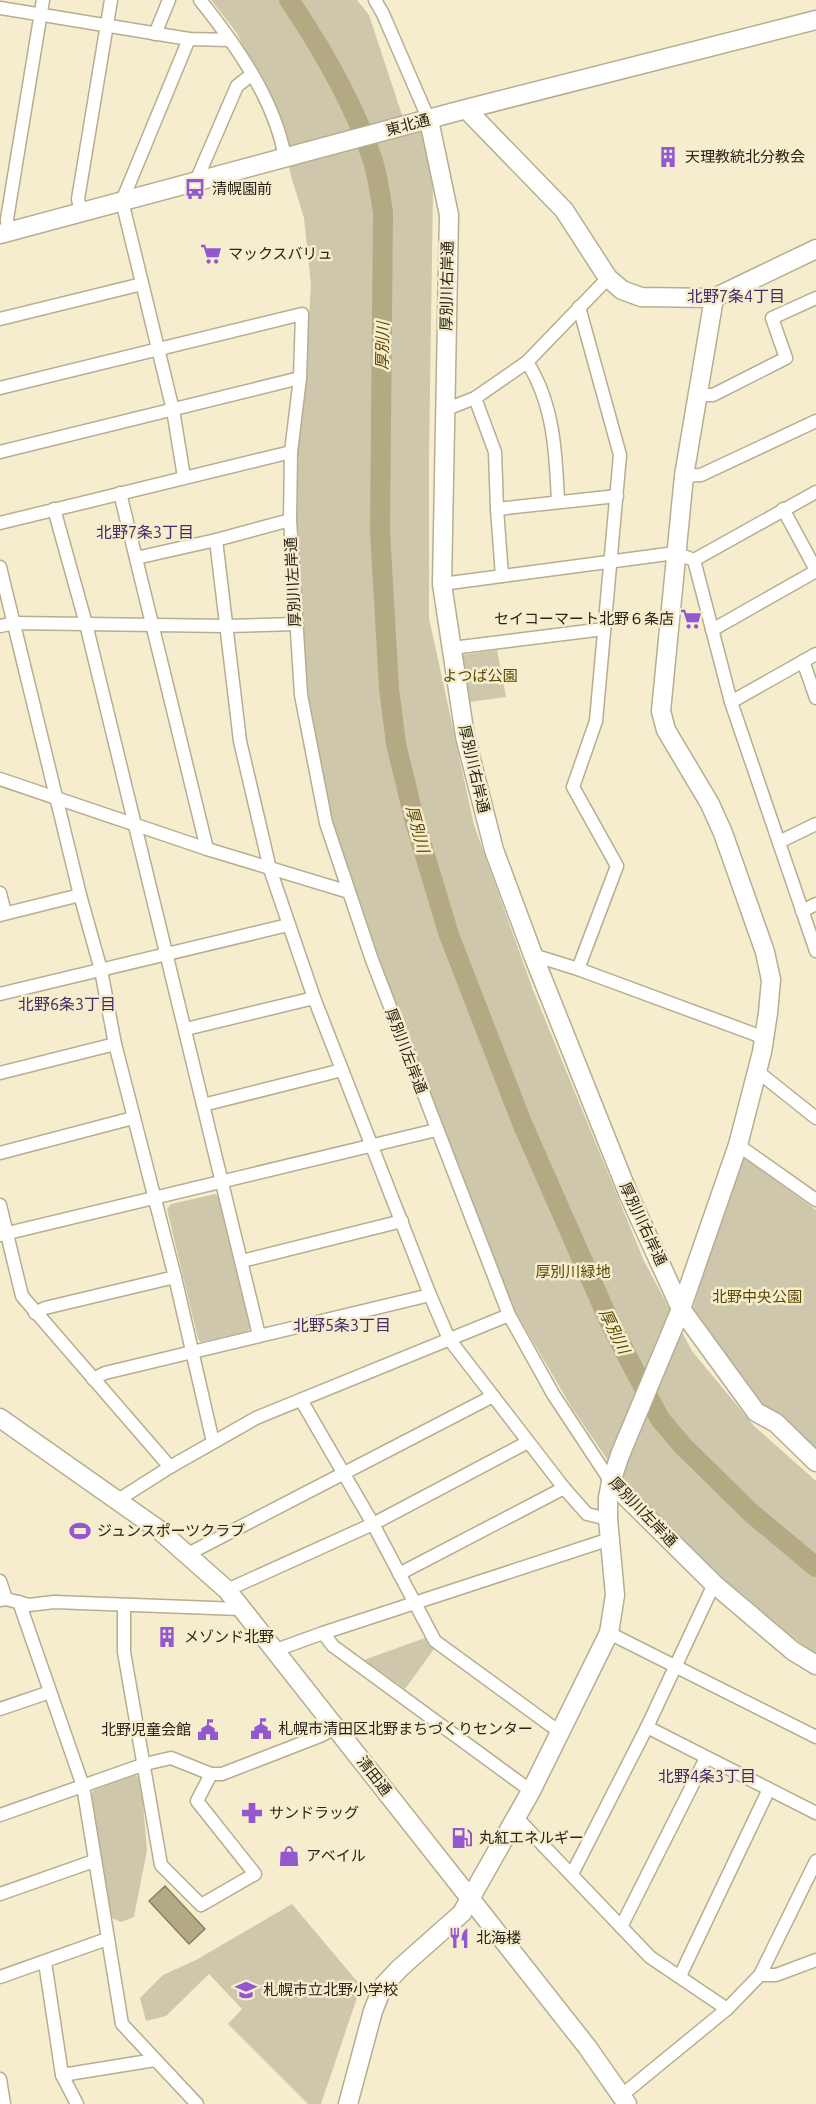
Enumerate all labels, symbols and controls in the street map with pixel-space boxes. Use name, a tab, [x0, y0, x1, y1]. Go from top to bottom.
street label: 東北通	[384, 110, 432, 139]
building icon: 天理教統北分教会	[656, 145, 680, 169]
place label: 天理教統北分教会	[685, 148, 805, 165]
bus stop icon: 清幌園前	[183, 177, 207, 201]
place label: 清幌園前	[212, 180, 272, 197]
street label: 厚別川右岸通	[437, 241, 456, 331]
supermarket icon: マックスバリュ	[199, 242, 223, 266]
place label: マックスバリュ	[228, 245, 333, 262]
district label: 北野7条4丁目	[687, 287, 785, 305]
water label: 厚別川	[373, 320, 391, 370]
district label: 北野7条3丁目	[96, 523, 194, 541]
street label: 厚別川左岸通	[282, 537, 303, 627]
supermarket icon: セイコーマート北野６条店	[679, 607, 703, 631]
place label: セイコーマート北野６条店	[494, 610, 674, 627]
park label: よつば公園	[442, 667, 518, 684]
street label: 厚別川右岸通	[456, 723, 493, 815]
water label: 厚別川	[403, 803, 433, 856]
district label: 北野6条3丁目	[18, 995, 116, 1013]
street label: 厚別川左岸通	[382, 1006, 431, 1096]
street label: 厚別川右岸通	[617, 1179, 670, 1268]
park label: 厚別川緑地	[535, 1263, 611, 1280]
park label: 北野中央公園	[712, 1288, 802, 1305]
water label: 厚別川	[596, 1305, 634, 1358]
district label: 北野5条3丁目	[293, 1316, 391, 1334]
street label: 厚別川左岸通	[606, 1473, 681, 1550]
sports icon: ジュンスポーツクラブ	[68, 1519, 92, 1543]
place label: ジュンスポーツクラブ	[97, 1522, 245, 1539]
building icon: メゾンド北野	[155, 1625, 179, 1649]
place label: メゾンド北野	[184, 1628, 274, 1645]
public building icon: 札幌市清田区北野まちづくりセンター	[249, 1717, 273, 1741]
public building icon: 北野児童会館	[196, 1718, 220, 1742]
place label: 札幌市清田区北野まちづくりセンター	[278, 1720, 533, 1737]
place label: 北野児童会館	[101, 1721, 191, 1738]
street label: 清田通	[354, 1753, 395, 1799]
district label: 北野4条3丁目	[658, 1767, 756, 1785]
pharmacy icon: サンドラッグ	[240, 1801, 264, 1825]
place label: サンドラッグ	[269, 1804, 359, 1821]
fuel station icon: 丸紅エネルギー	[450, 1826, 474, 1850]
place label: 丸紅エネルギー	[479, 1829, 584, 1846]
shop icon: アベイル	[277, 1844, 301, 1868]
place label: アベイル	[306, 1847, 366, 1864]
restaurant icon: 北海楼	[447, 1926, 471, 1950]
place label: 北海楼	[476, 1929, 521, 1946]
school or university icon: 札幌市立北野小学校	[234, 1978, 258, 2002]
place label: 札幌市立北野小学校	[263, 1981, 398, 1998]

